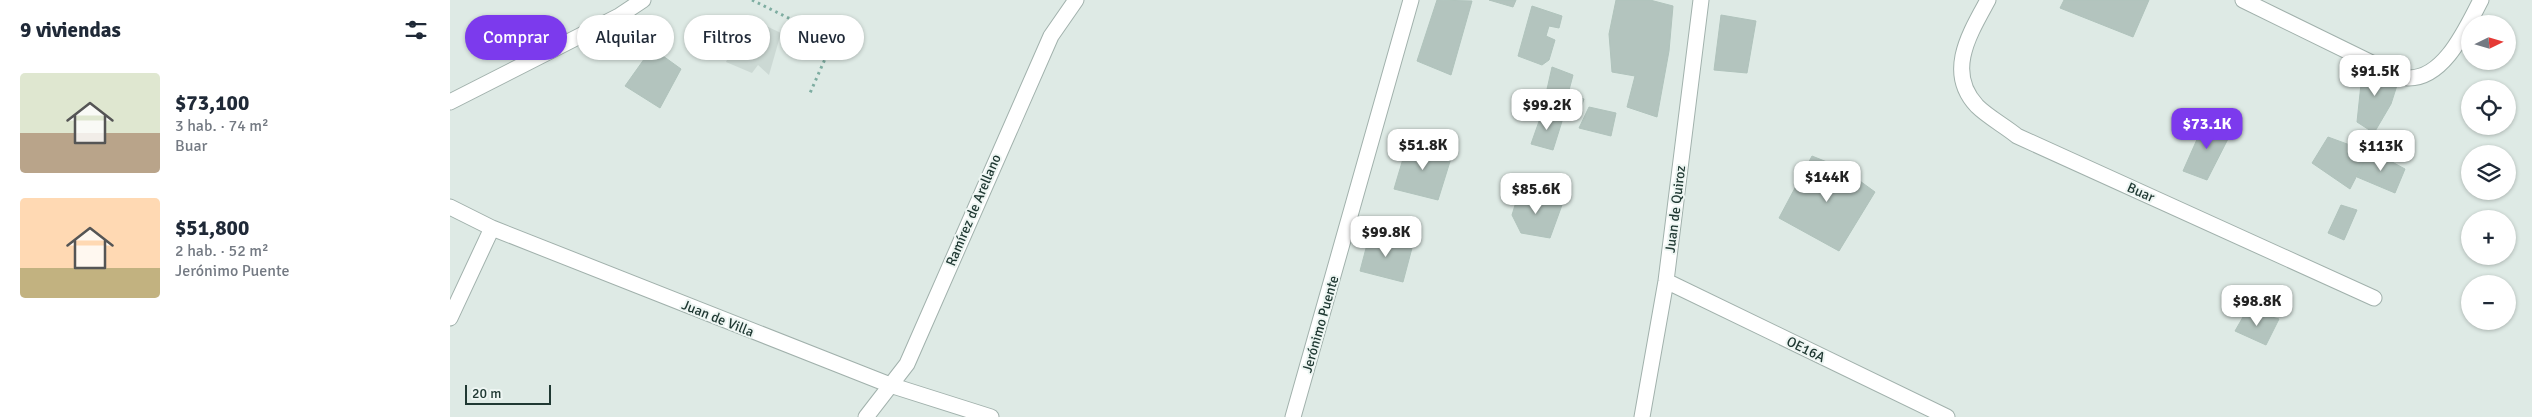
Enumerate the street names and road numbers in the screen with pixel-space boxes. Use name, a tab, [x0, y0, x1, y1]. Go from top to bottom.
street label: Ramírez de Arellano	[942, 152, 1005, 269]
street label: Juan de Quiroz	[1662, 164, 1689, 254]
street label: Buar	[2124, 179, 2158, 206]
street label: Jerónimo Puente	[1298, 274, 1342, 375]
street label: Juan de Villa	[679, 296, 756, 341]
street label: OE16A	[1784, 333, 1828, 366]

